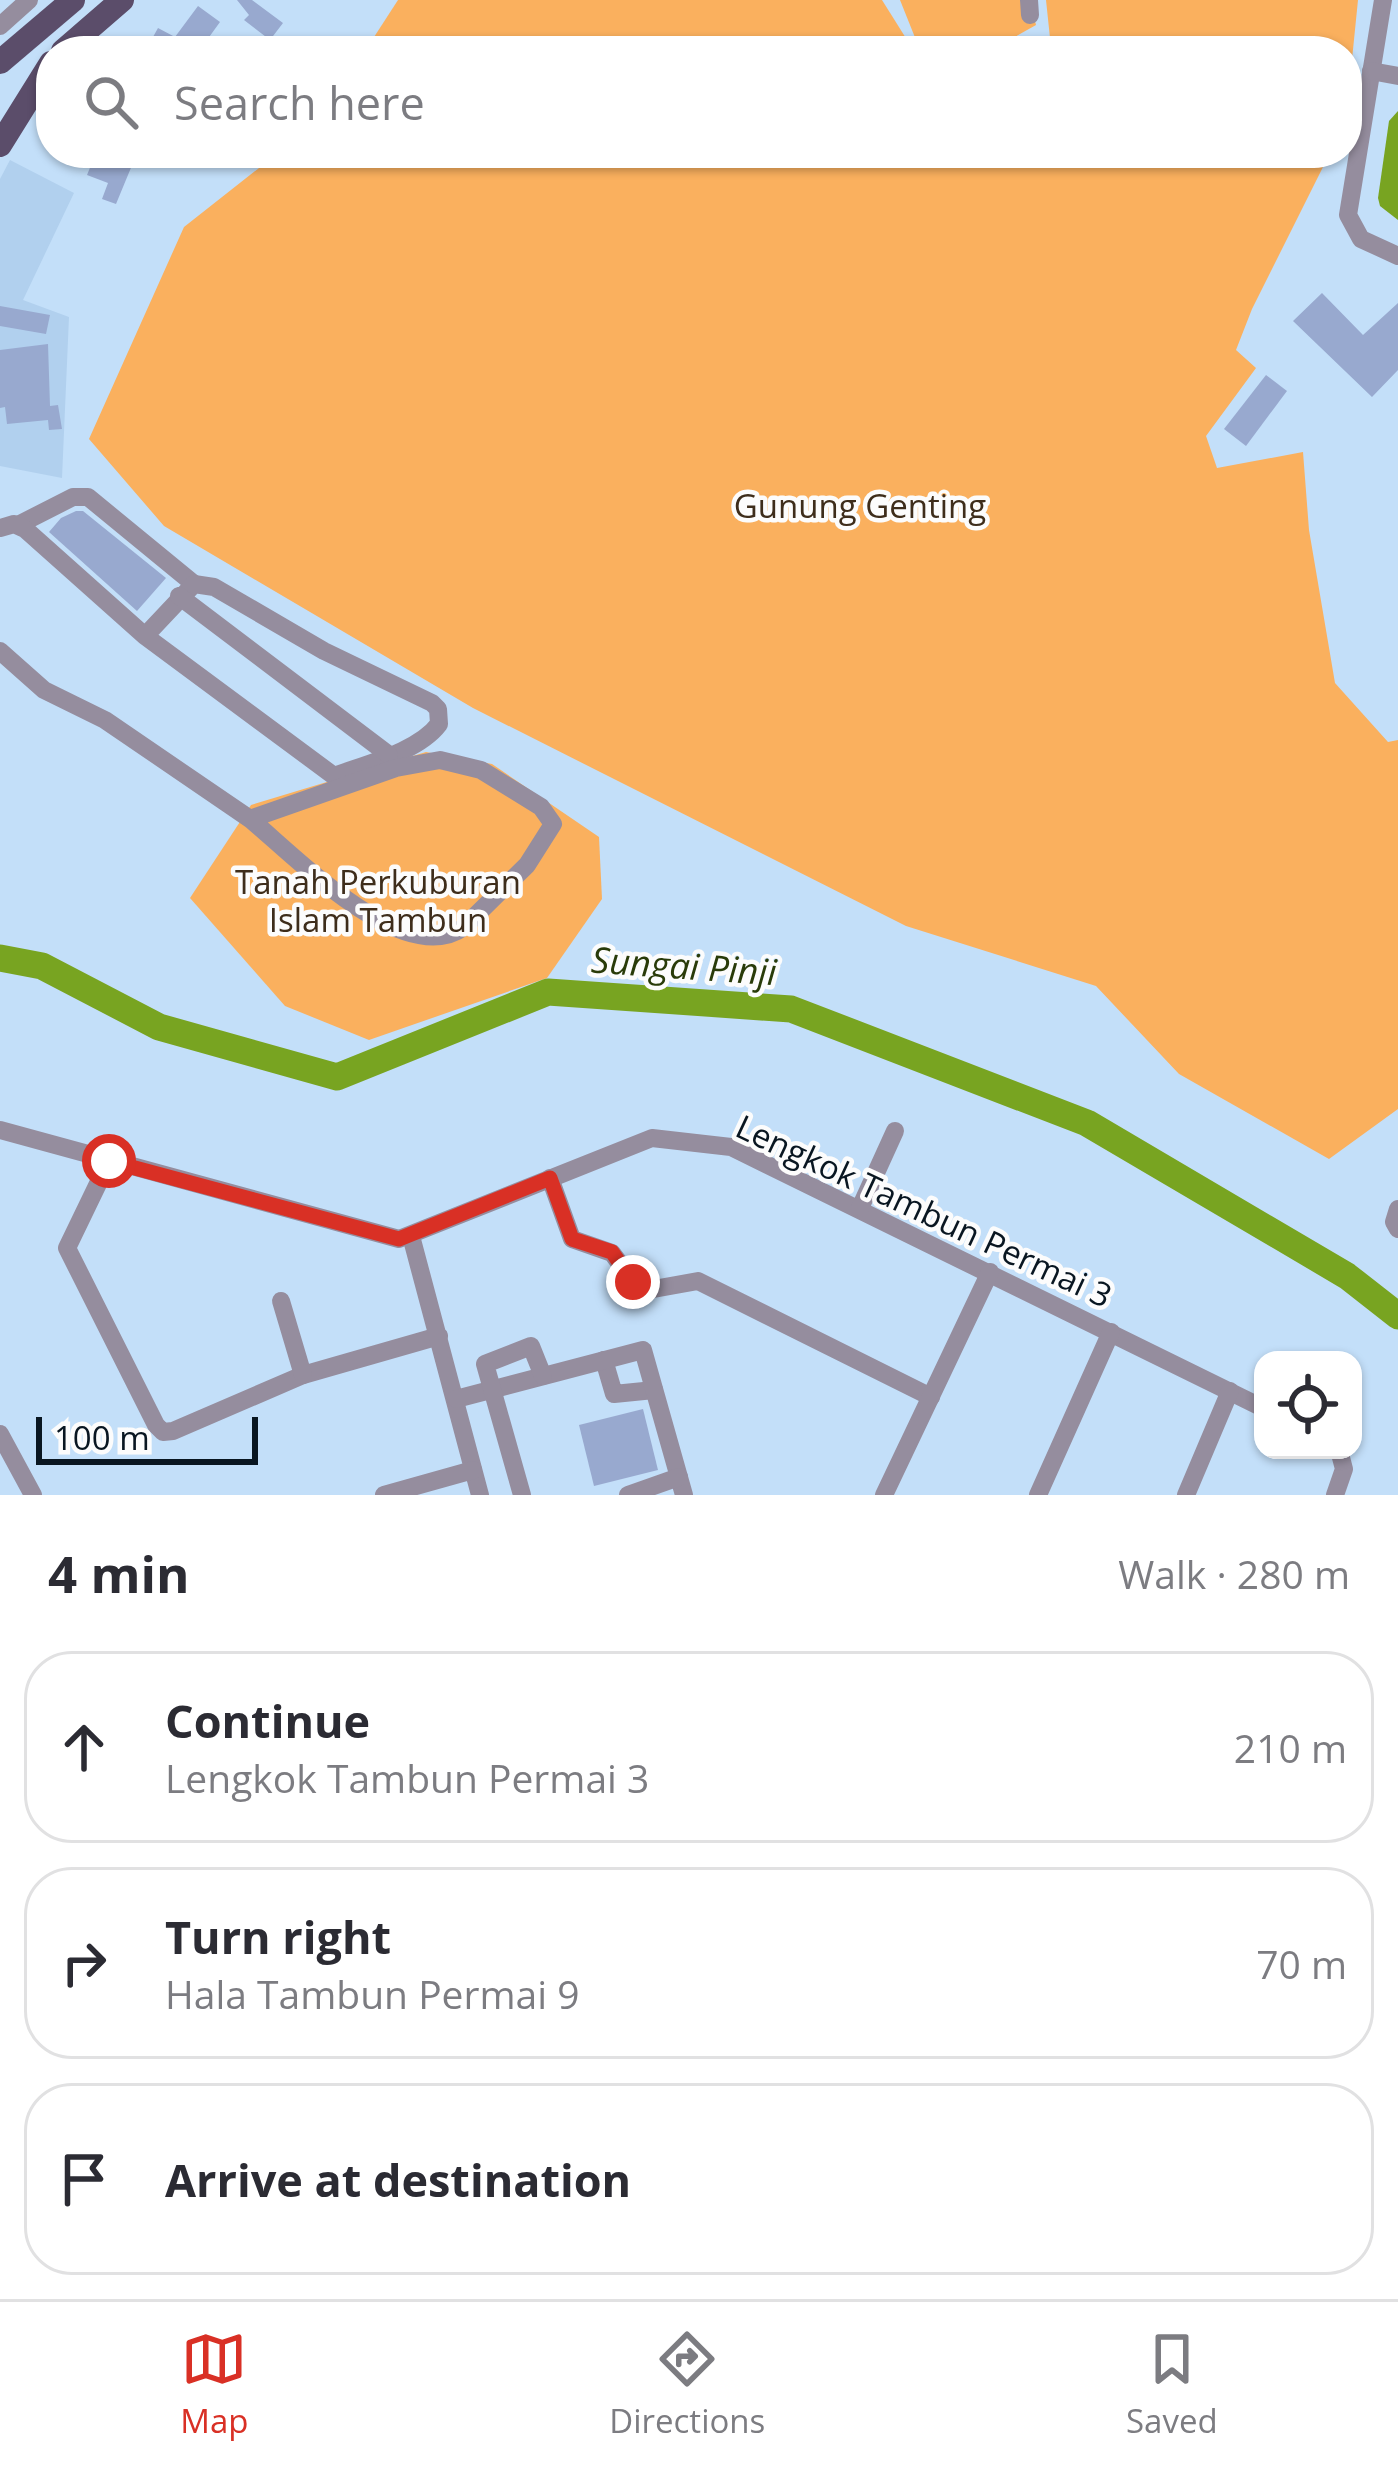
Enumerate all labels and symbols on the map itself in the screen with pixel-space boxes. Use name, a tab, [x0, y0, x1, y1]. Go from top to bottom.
park label: Gunung Genting	[734, 483, 986, 528]
park label: Tanah Perkuburan Islam Tambun	[235, 859, 521, 942]
water label: Sungai Pinji	[590, 935, 779, 996]
street label: Lengkok Tambun Permai 3	[729, 1104, 1119, 1318]
route start	[82, 1134, 136, 1188]
route end	[606, 1255, 660, 1309]
scale bar	[36, 1411, 258, 1464]

